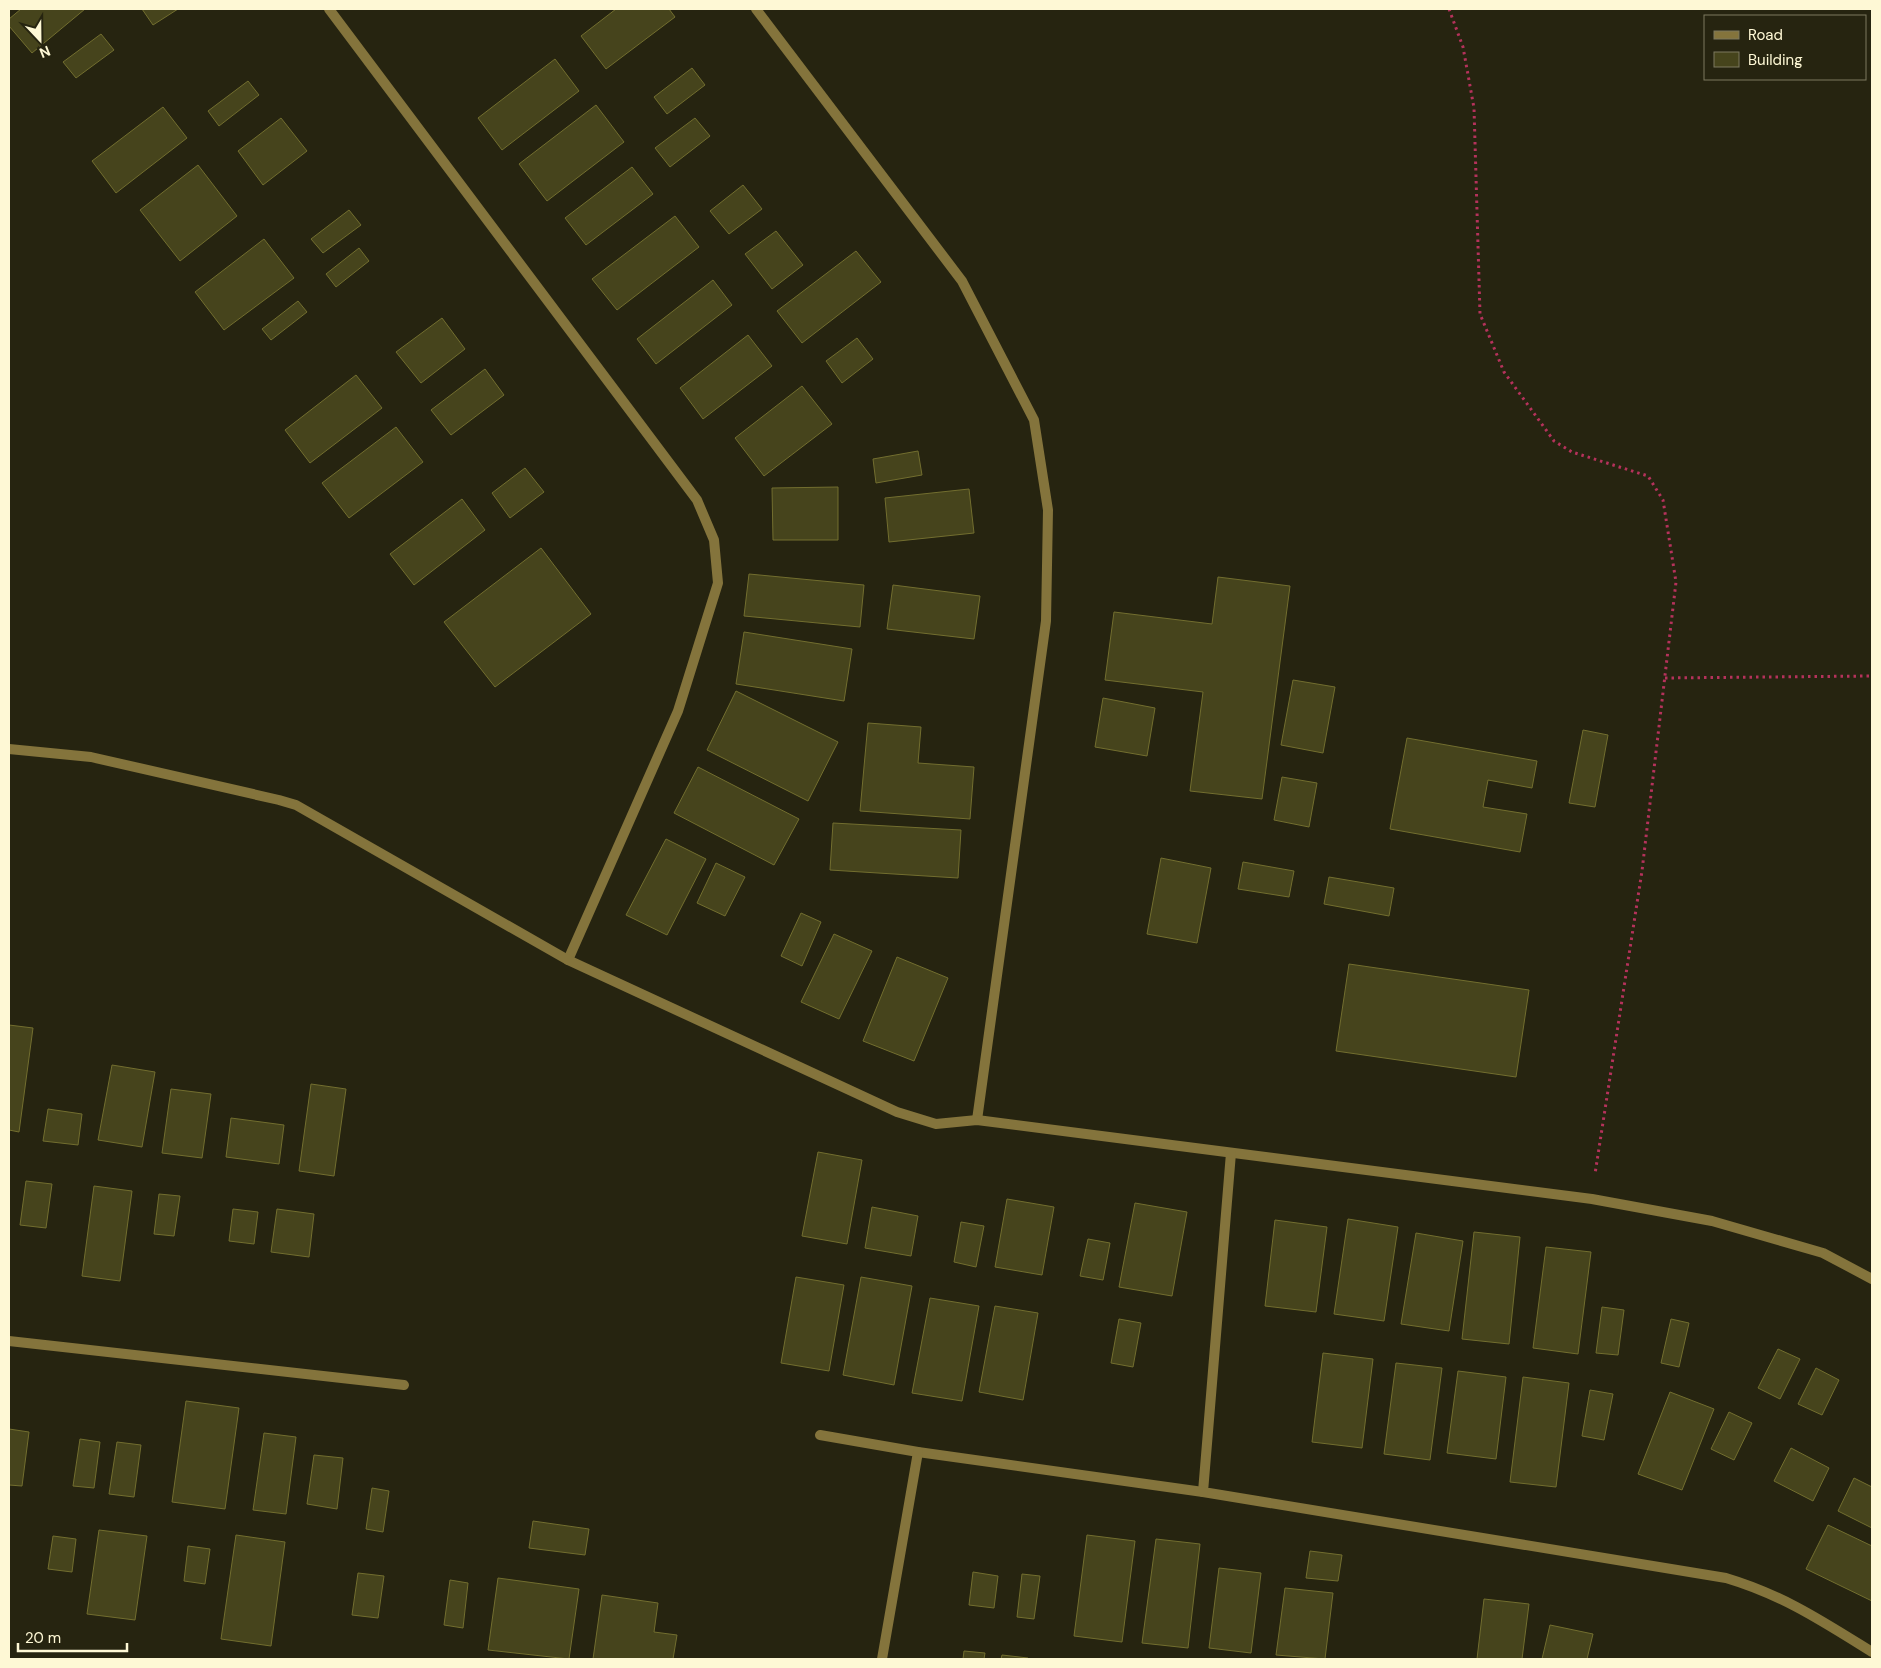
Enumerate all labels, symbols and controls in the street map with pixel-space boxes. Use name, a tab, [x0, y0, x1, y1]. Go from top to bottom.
north arrow	[15, 15, 65, 65]
legend	[1704, 15, 1866, 80]
text: Road	[1748, 25, 1783, 45]
text: N	[37, 42, 53, 62]
text: Building	[1748, 50, 1803, 70]
scale bar	[18, 1620, 126, 1652]
text: 20 m	[25, 1628, 61, 1648]

